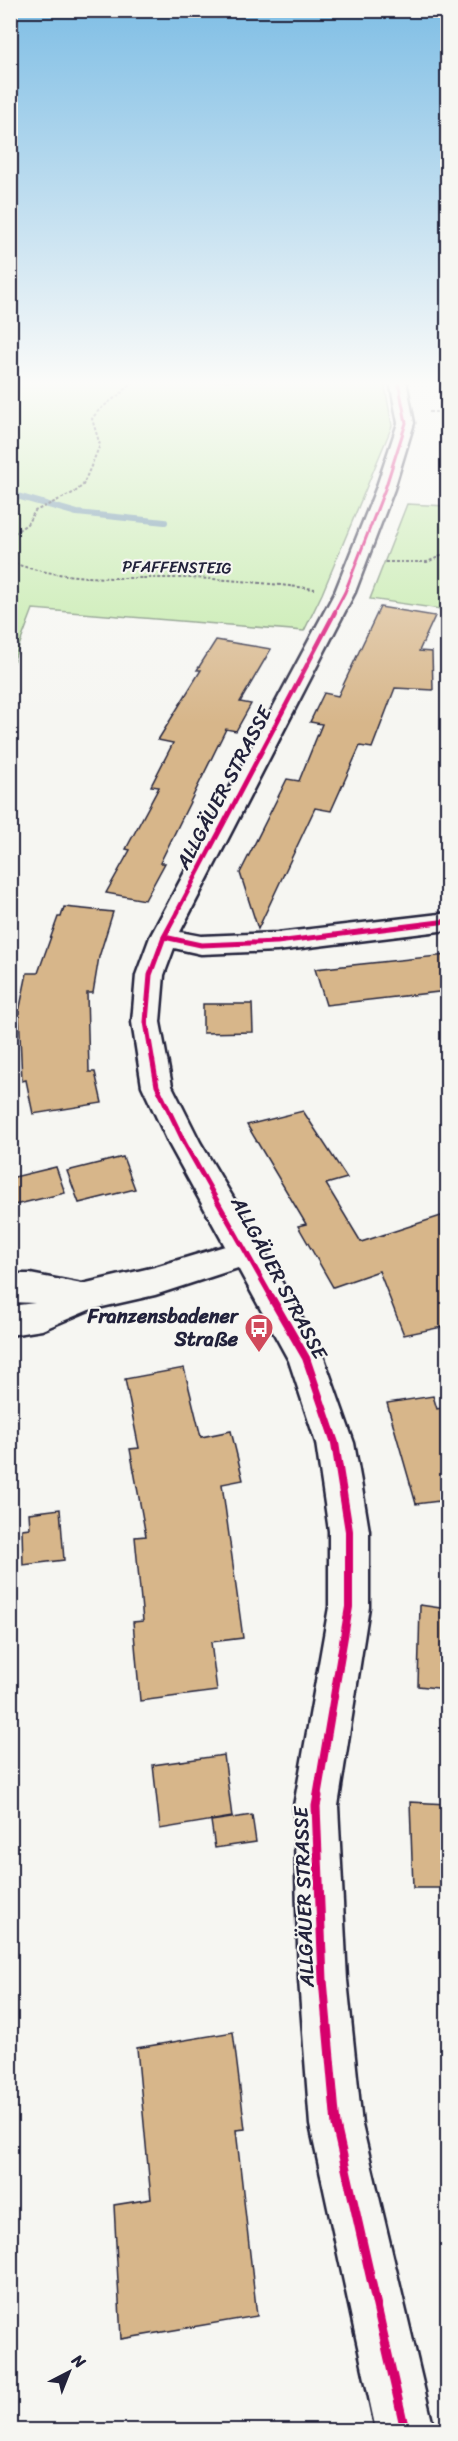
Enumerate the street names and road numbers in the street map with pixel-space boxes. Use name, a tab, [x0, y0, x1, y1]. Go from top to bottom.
street label: PFAFFENSTEIG	[122, 552, 232, 582]
street label: ALLGÄUER STRASSE	[166, 698, 283, 877]
street label: ALLGÄUER STRASSE	[221, 1189, 338, 1368]
street label: ALLGÄUER STRASSE	[283, 1804, 325, 1989]

